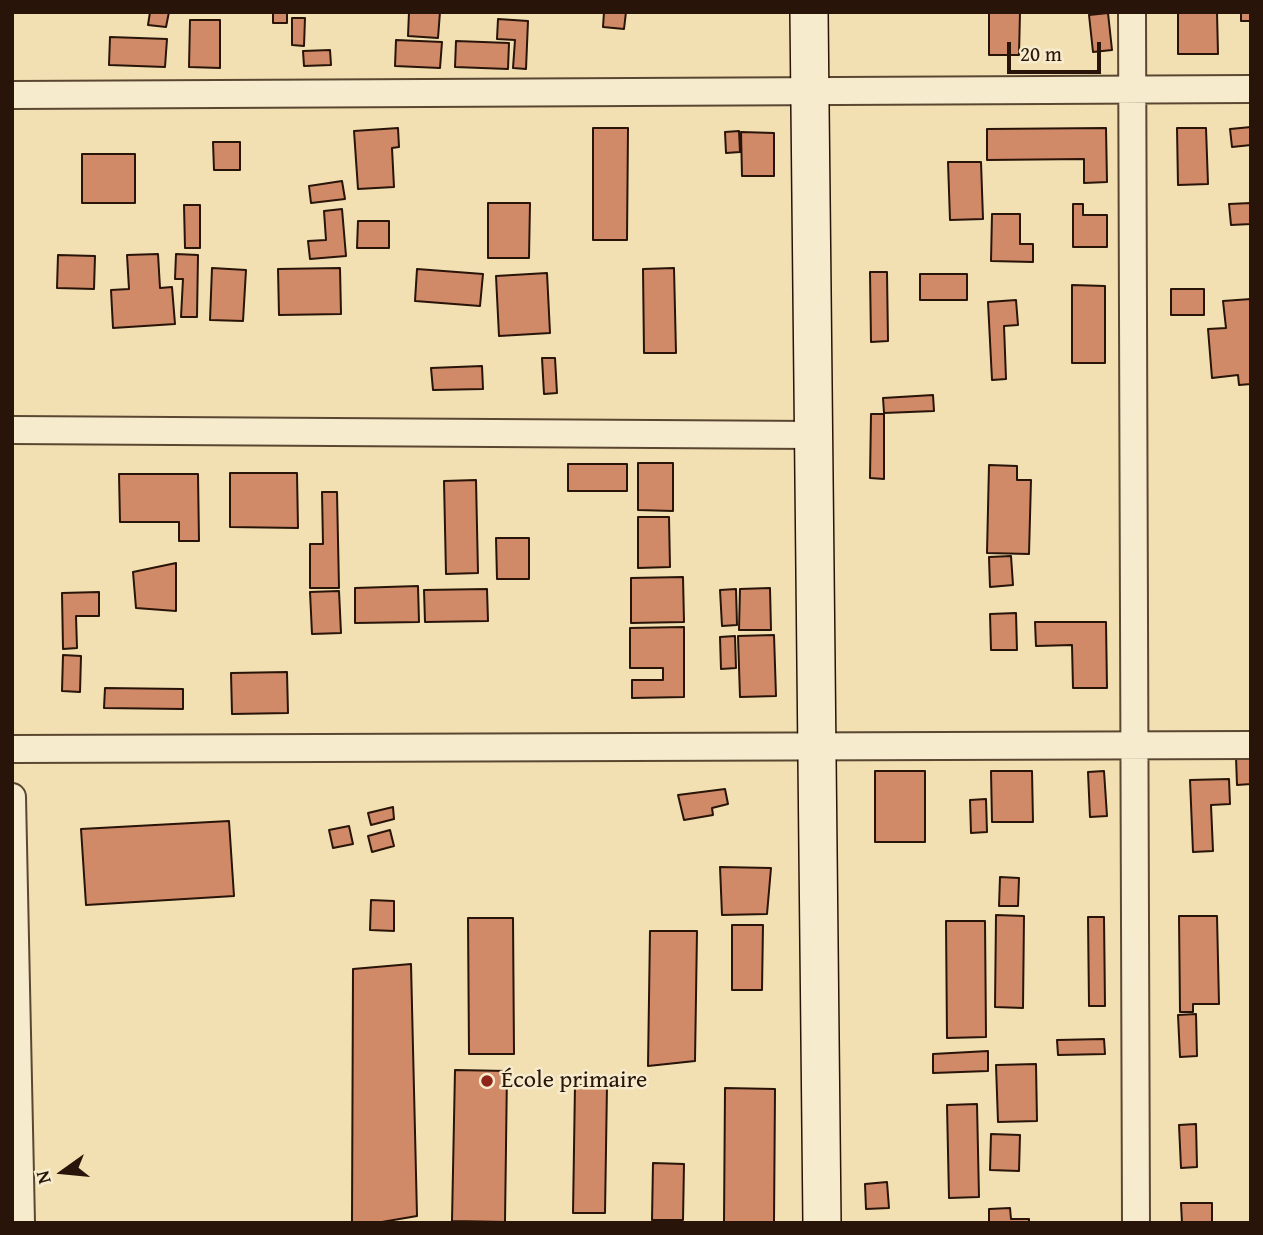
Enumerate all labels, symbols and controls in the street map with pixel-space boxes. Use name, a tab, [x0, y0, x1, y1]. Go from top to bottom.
scale bar	[1011, 28, 1106, 72]
text: 20 m	[1020, 38, 1062, 69]
place label: École primaire	[501, 1067, 647, 1095]
marker: École primaire	[479, 1073, 495, 1089]
north arrow	[28, 1137, 98, 1207]
text: N	[28, 1168, 58, 1187]

